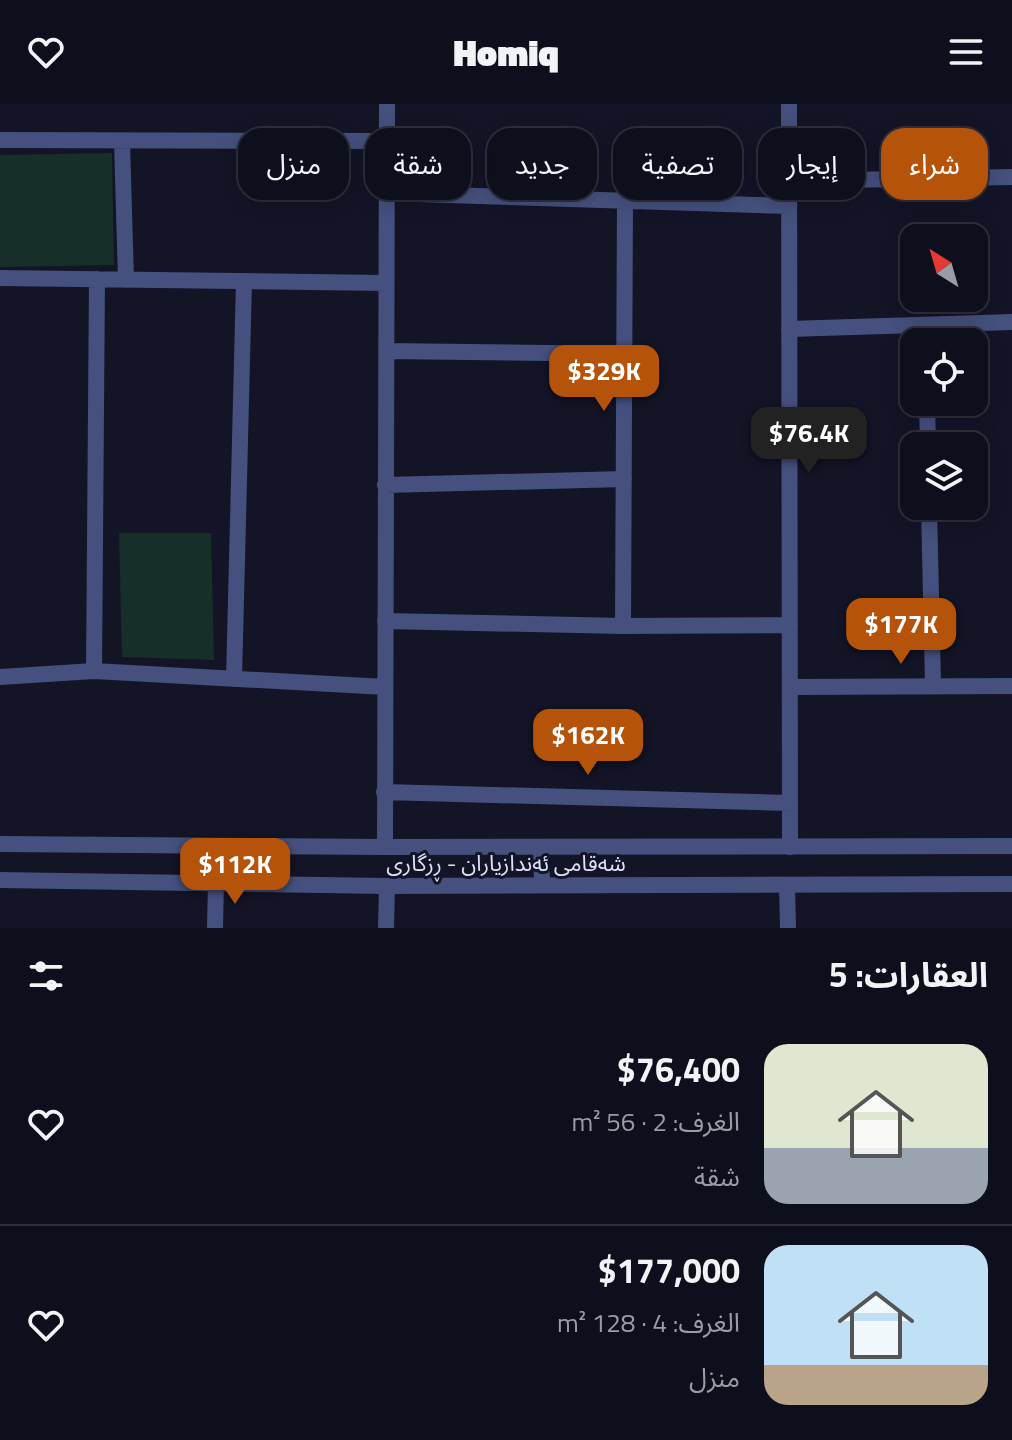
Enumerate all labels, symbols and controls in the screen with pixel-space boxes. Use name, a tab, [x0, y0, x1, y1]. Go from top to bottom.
text: Homiq	[453, 25, 559, 80]
icon: heart	[24, 30, 68, 74]
icon: menu	[944, 30, 988, 74]
chip: منزل	[238, 128, 349, 200]
chip: شقة	[365, 128, 471, 200]
chip: جديد	[487, 128, 597, 200]
chip: تصفية	[613, 128, 742, 200]
chip: إيجار	[758, 128, 865, 200]
chip: شراء	[881, 128, 988, 200]
north arrow	[900, 224, 988, 312]
map controls	[900, 224, 988, 520]
button: locate	[900, 328, 988, 416]
pin: $329K	[548, 345, 660, 413]
text: $329K	[567, 351, 641, 390]
pin: $76.4K	[744, 407, 874, 475]
text: $76.4K	[769, 413, 849, 452]
button: layers	[900, 432, 988, 520]
pin: $177K	[845, 598, 957, 666]
text: $177K	[864, 604, 938, 643]
pin: $162K	[532, 709, 644, 777]
text: $162K	[551, 715, 625, 754]
pin: $112K	[179, 838, 291, 906]
text: $112K	[198, 844, 272, 883]
street label: شەقامی ئەندازیاران - ڕزگاری	[386, 846, 626, 882]
text: العقارات: 5	[829, 948, 988, 1000]
icon: filters	[24, 954, 68, 998]
text: $76,400	[617, 1043, 740, 1095]
icon: home	[828, 1076, 924, 1172]
icon: heart	[24, 1102, 68, 1146]
text: الغرف: 2 · 56 m²	[572, 1102, 740, 1141]
text: شقة	[694, 1157, 740, 1196]
text: $177,000	[598, 1244, 740, 1296]
icon: home	[828, 1277, 924, 1373]
icon: heart	[24, 1303, 68, 1347]
text: الغرف: 4 · 128 m²	[557, 1303, 740, 1342]
text: منزل	[689, 1358, 740, 1397]

